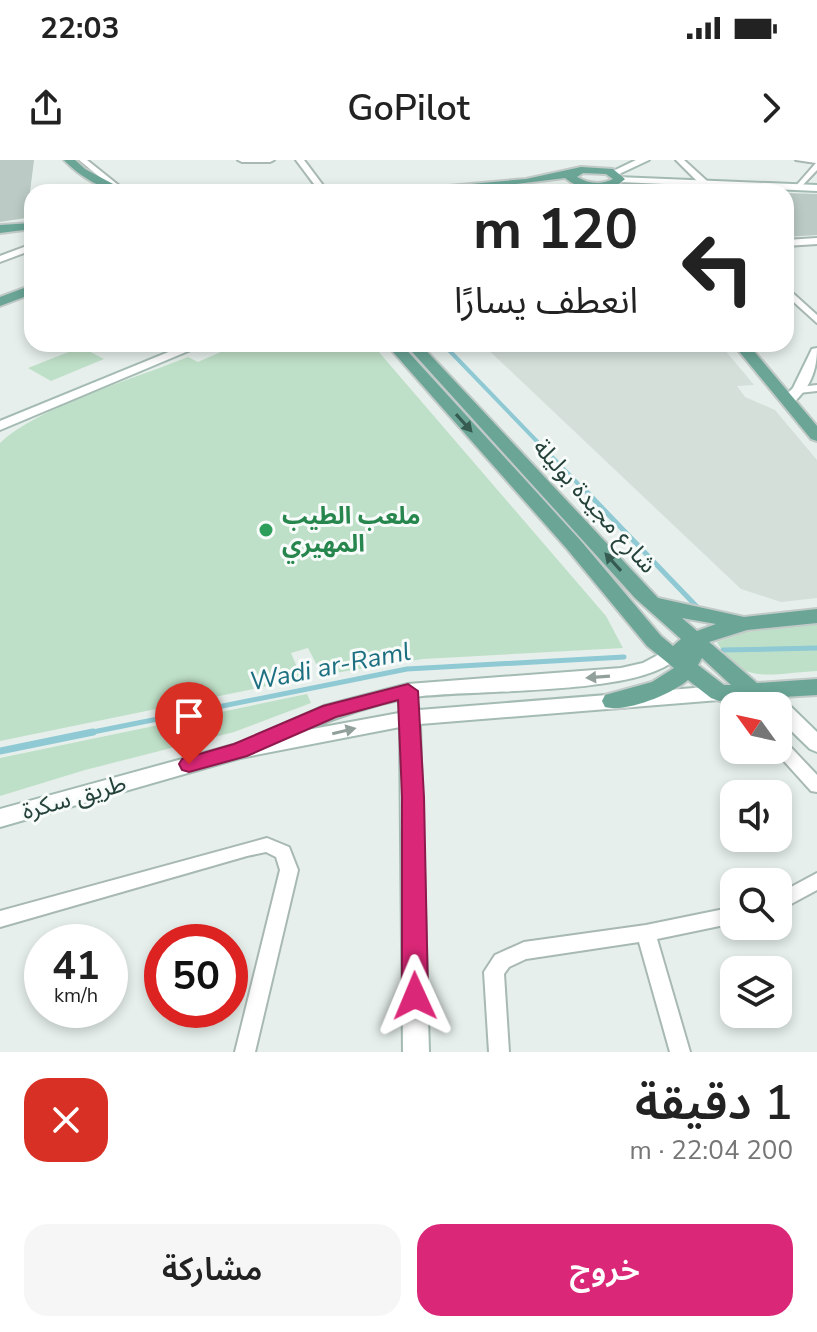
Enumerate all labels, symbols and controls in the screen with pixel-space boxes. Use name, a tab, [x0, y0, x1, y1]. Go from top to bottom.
text: 22:03	[40, 8, 119, 49]
text: GoPilot	[347, 84, 470, 133]
icon: share	[24, 86, 68, 130]
icon: forward	[749, 86, 793, 130]
text: 120 m	[473, 191, 638, 268]
icon: left	[666, 216, 770, 320]
text: انعطف يسارًا	[454, 277, 638, 326]
one-way arrow	[455, 413, 473, 432]
street label: شارع مجيدة بوليلة	[525, 432, 664, 581]
place label: ملعب الطيب المهيري	[282, 500, 421, 564]
marker: ملعب الطيب المهيري	[257, 521, 275, 539]
one-way arrow	[605, 553, 622, 573]
water label: Wadi ar-Raml	[247, 634, 414, 699]
one-way arrow	[585, 671, 610, 684]
pin	[155, 682, 223, 764]
north arrow	[720, 692, 792, 764]
map controls	[720, 692, 792, 1028]
icon: arrive	[167, 694, 211, 738]
one-way arrow	[332, 724, 357, 736]
street label: طريق سكرة	[18, 767, 130, 827]
button: sound	[720, 780, 792, 852]
button: search	[720, 868, 792, 940]
speed limit sign: 50	[144, 924, 248, 1028]
text: 41	[52, 939, 100, 993]
position arrow	[373, 954, 457, 1038]
button: layers	[720, 956, 792, 1028]
text: km/h	[54, 982, 98, 1009]
text: 1 دقيقة	[635, 1070, 793, 1136]
button: close	[24, 1078, 108, 1162]
text: 200 m · 22:04	[630, 1133, 793, 1168]
button: مشاركة	[24, 1224, 401, 1316]
button: خروج	[417, 1224, 793, 1316]

